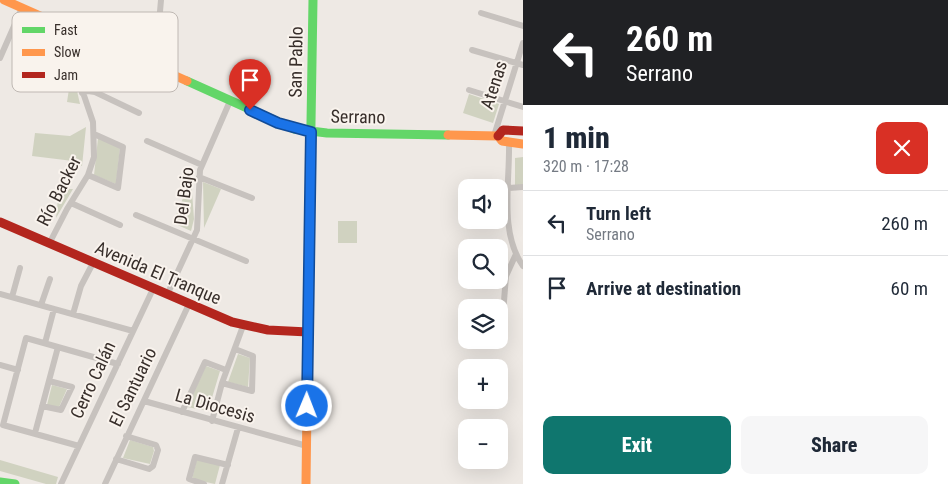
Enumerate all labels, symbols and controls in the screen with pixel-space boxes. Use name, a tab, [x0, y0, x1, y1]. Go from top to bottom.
legend	[12, 12, 178, 92]
text: 260 m	[626, 19, 713, 60]
icon: left	[543, 20, 608, 85]
text: Fast	[54, 22, 78, 38]
street label: San Pablo	[284, 26, 307, 98]
text: Slow	[54, 44, 81, 60]
street label: Atenas	[476, 58, 511, 112]
pin	[229, 59, 271, 110]
text: Serrano	[626, 61, 693, 86]
icon: arrive	[236, 66, 264, 94]
text: Jam	[54, 67, 78, 83]
street label: Serrano	[330, 106, 386, 127]
text: 1 min	[543, 120, 610, 155]
button: close	[876, 122, 928, 174]
street label: Río Backer	[32, 152, 85, 229]
text: 320 m · 17:28	[543, 157, 629, 176]
street label: Del Bajo	[170, 166, 197, 226]
map controls	[458, 179, 508, 469]
button: sound	[458, 179, 508, 229]
text: Turn left	[586, 202, 651, 225]
icon: left	[543, 209, 571, 237]
text: 260 m	[881, 212, 928, 235]
text: Serrano	[586, 225, 635, 244]
street label: Avenida El Tranque	[92, 237, 224, 309]
button: search	[458, 239, 508, 289]
icon: arrive	[543, 274, 571, 302]
text: Arrive at destination	[586, 277, 741, 300]
text: 60 m	[891, 277, 928, 300]
button: layers	[458, 299, 508, 349]
street label: Cerro Calán	[66, 338, 120, 422]
street label: El Santuario	[104, 344, 161, 430]
button: +	[458, 359, 508, 409]
position arrow	[280, 379, 332, 431]
street label: La Diocesis	[173, 384, 257, 427]
button: Exit	[543, 416, 731, 474]
button: Share	[741, 416, 928, 474]
button: −	[458, 419, 508, 469]

